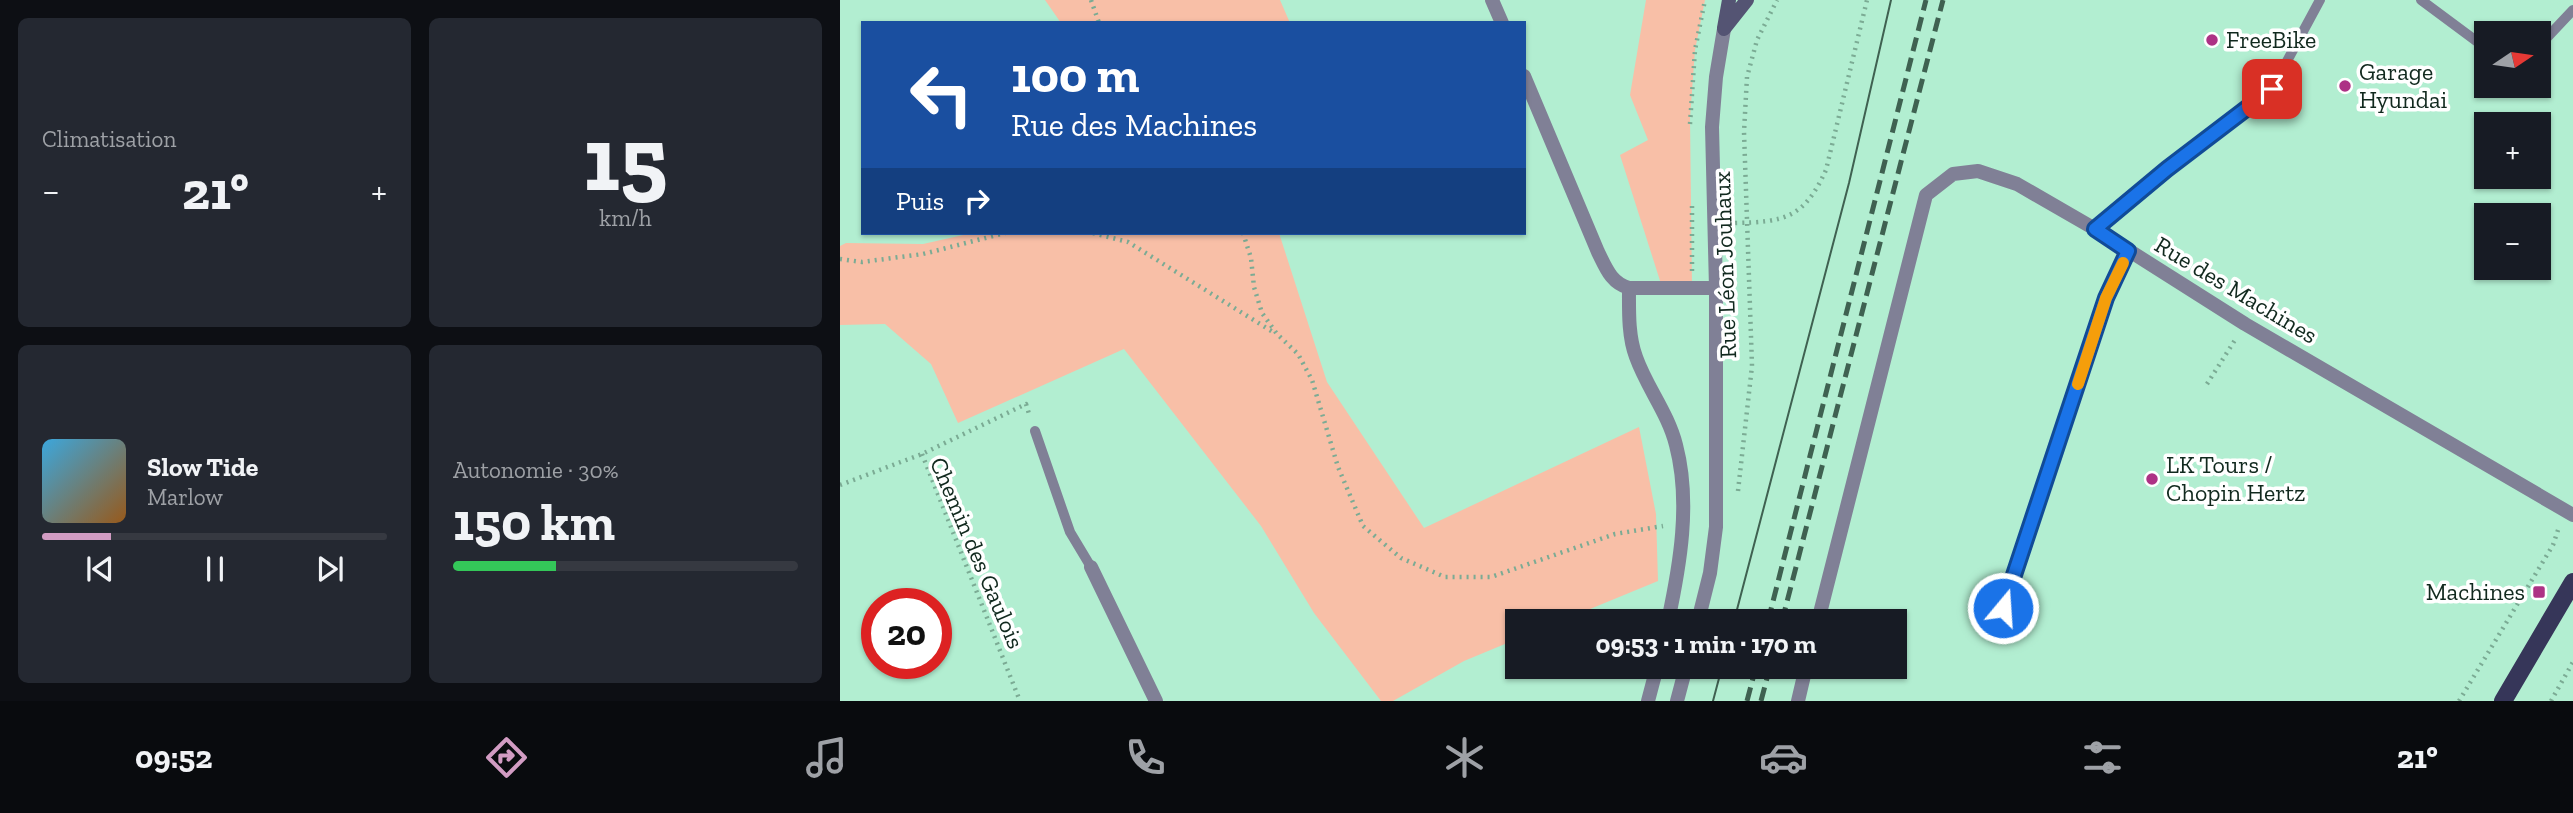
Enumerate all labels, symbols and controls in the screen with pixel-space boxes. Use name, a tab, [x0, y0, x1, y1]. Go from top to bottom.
north arrow	[2474, 21, 2552, 98]
map controls	[2474, 21, 2551, 280]
place label: FreeBike	[2226, 25, 2316, 54]
marker: FreeBike	[2204, 32, 2220, 48]
text: 100 m	[1011, 46, 1139, 105]
icon: left	[896, 49, 987, 140]
place label: Garage Hyundai	[2359, 57, 2448, 114]
pin	[2242, 59, 2302, 119]
icon: arrive	[2253, 70, 2291, 108]
marker: Garage Hyundai	[2337, 78, 2353, 94]
text: 15	[583, 104, 668, 213]
text: Rue des Machines	[1011, 106, 1257, 144]
button: +	[2474, 112, 2551, 189]
text: Climatisation	[42, 125, 176, 153]
text: 21°	[182, 160, 249, 222]
text: −	[42, 168, 60, 214]
text: +	[371, 168, 387, 214]
street label: Rue Léon Jouhaux	[1707, 171, 1742, 359]
icon: right	[958, 182, 996, 220]
text: Puis	[896, 185, 944, 217]
button: −	[2474, 203, 2551, 280]
text: km/h	[599, 204, 652, 232]
street label: Rue des Machines	[2150, 230, 2323, 350]
place label: LK Tours / Chopin Hertz	[2166, 450, 2305, 507]
text: Slow Tide	[147, 451, 258, 483]
street label: Chemin des Gaulois	[924, 453, 1031, 653]
text: Autonomie · 30%	[453, 456, 619, 484]
marker: LK Tours / Chopin Hertz	[2144, 471, 2160, 487]
text: Marlow	[147, 483, 223, 511]
text: 150 km	[453, 491, 615, 553]
icon: previous	[81, 550, 119, 588]
icon: pause	[196, 550, 234, 588]
icon: next	[311, 550, 349, 588]
position arrow	[1966, 571, 2040, 645]
place label: Machines	[2426, 577, 2525, 606]
marker: Machines	[2531, 584, 2547, 600]
speed limit sign: 20	[861, 588, 952, 679]
text: 09:53 · 1 min · 170 m	[1596, 628, 1816, 660]
icon: directions	[482, 733, 531, 782]
icon: music	[802, 733, 851, 782]
icon: phone	[1121, 733, 1170, 782]
icon: climate	[1440, 733, 1489, 782]
icon: car	[1759, 733, 1808, 782]
icon: filters	[2078, 733, 2127, 782]
text: 09:52	[135, 738, 212, 776]
text: 21°	[2397, 738, 2438, 776]

